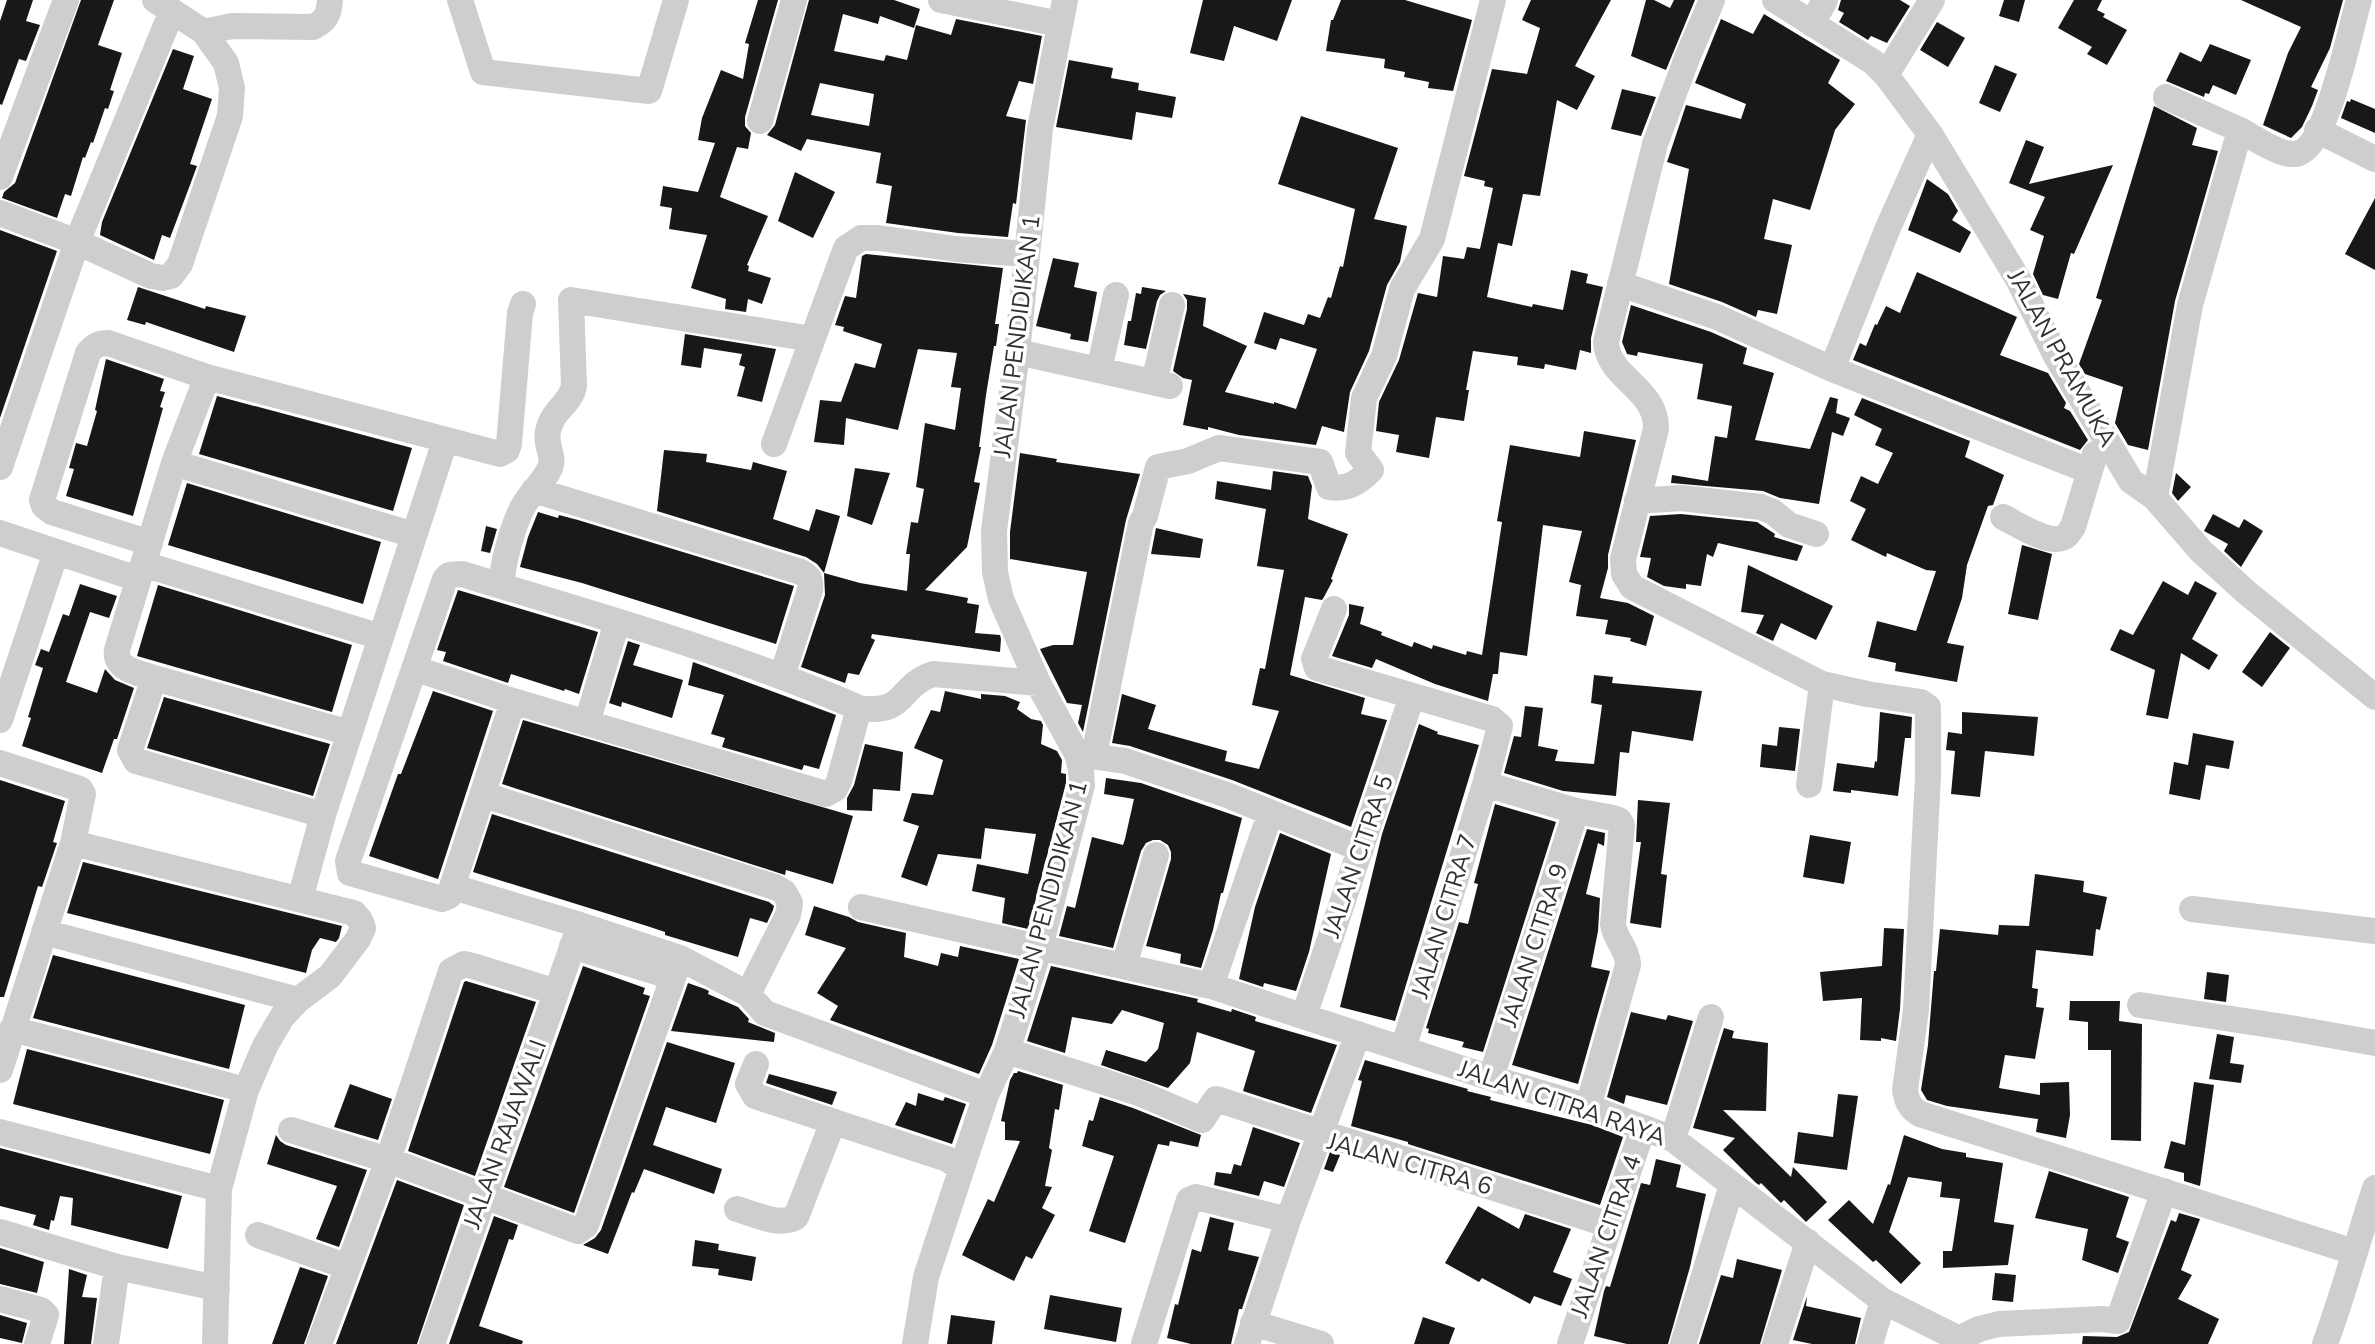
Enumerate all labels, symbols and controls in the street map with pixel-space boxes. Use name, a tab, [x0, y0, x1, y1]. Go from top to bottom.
street label: JALAN PENDIDIKAN 1	[986, 213, 1048, 460]
street label: JALAN PRAMUKA	[2000, 263, 2124, 453]
street label: JALAN CITRA 5	[1315, 770, 1401, 942]
street label: JALAN PENDIDIKAN 1	[1001, 777, 1095, 1022]
street label: JALAN CITRA 7	[1404, 830, 1484, 1003]
street label: JALAN CITRA 9	[1492, 859, 1575, 1032]
street label: JALAN RAJAWALI	[456, 1035, 554, 1234]
street label: JALAN CITRA RAYA	[1453, 1052, 1670, 1154]
street label: JALAN CITRA 6	[1323, 1125, 1496, 1203]
street label: JALAN CITRA 4	[1563, 1150, 1649, 1322]

